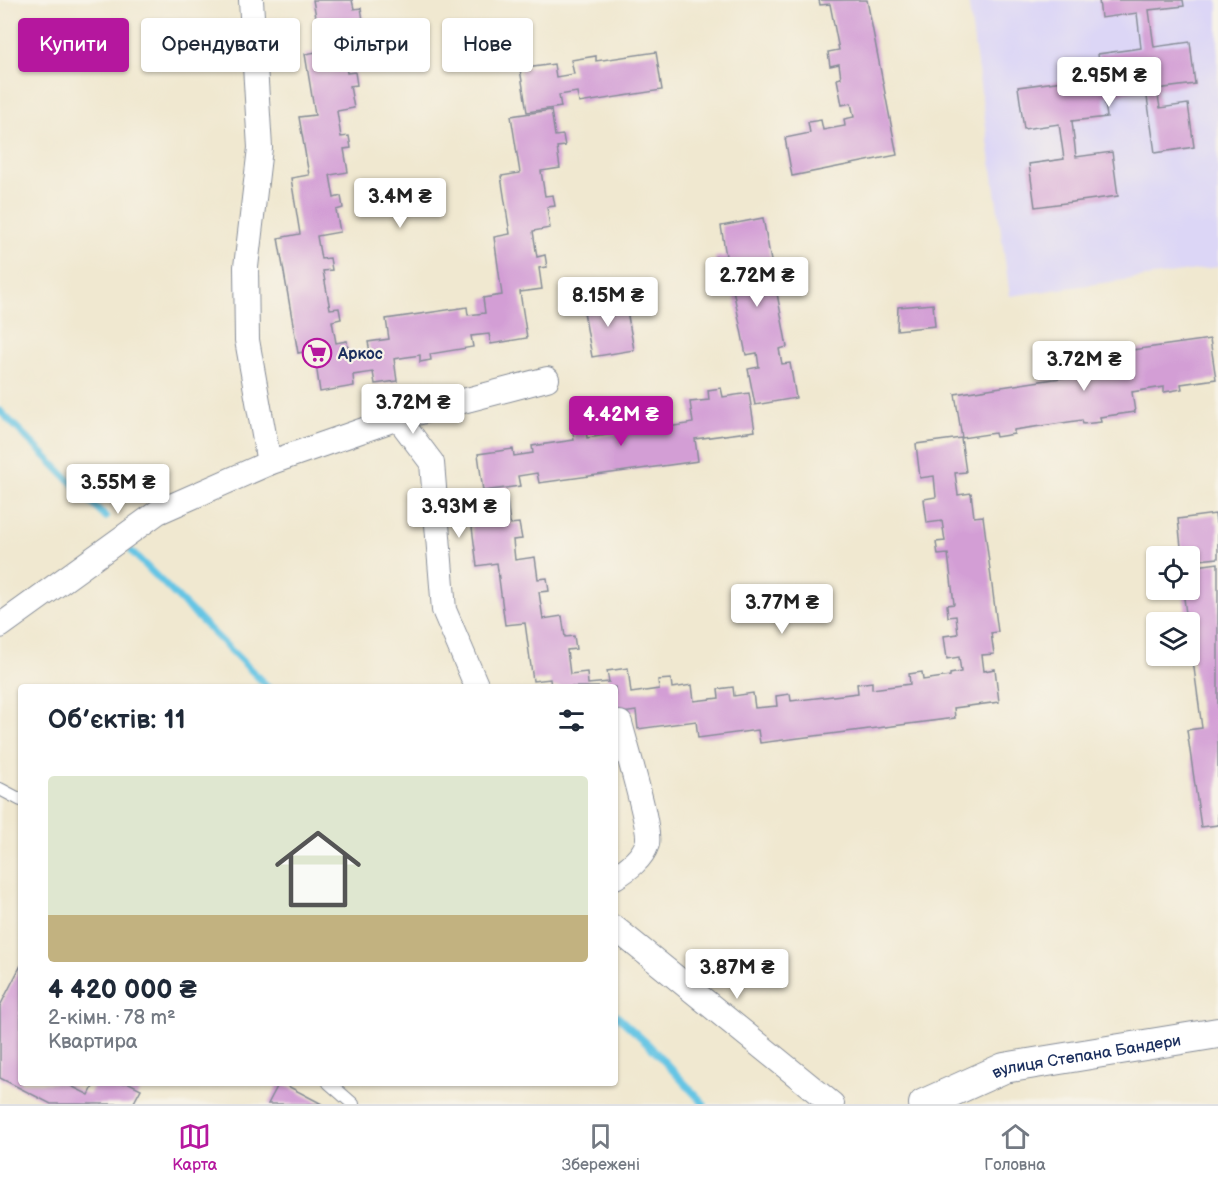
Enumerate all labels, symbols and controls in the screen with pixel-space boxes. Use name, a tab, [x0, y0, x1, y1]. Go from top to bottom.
chip: Купити	[18, 18, 129, 72]
chip: Орендувати	[141, 18, 300, 72]
chip: Фільтри	[312, 18, 430, 72]
chip: Нове	[442, 18, 533, 72]
pin: 2.95M ₴	[1054, 57, 1164, 108]
text: 2.95M ₴	[1071, 64, 1147, 88]
pin: 3.4M ₴	[351, 178, 449, 229]
text: 3.4M ₴	[368, 185, 432, 209]
pin: 2.72M ₴	[702, 257, 812, 308]
text: 2.72M ₴	[719, 264, 795, 288]
pin: 8.15M ₴	[553, 277, 663, 328]
text: 8.15M ₴	[572, 284, 644, 308]
supermarket icon: Аркос	[301, 337, 333, 369]
pin: 3.72M ₴	[1029, 341, 1139, 392]
place label: Аркос	[337, 345, 383, 364]
text: 3.72M ₴	[1046, 348, 1122, 372]
pin: 3.72M ₴	[358, 384, 468, 435]
text: 3.72M ₴	[375, 391, 451, 415]
pin: 4.42M ₴	[566, 396, 676, 447]
text: 4.42M ₴	[583, 403, 659, 427]
pin: 3.55M ₴	[63, 464, 173, 515]
text: 3.55M ₴	[80, 471, 156, 495]
pin: 3.93M ₴	[404, 488, 514, 539]
text: 3.93M ₴	[421, 495, 497, 519]
map controls	[1146, 546, 1200, 666]
button: locate	[1146, 546, 1200, 600]
pin: 3.77M ₴	[727, 584, 837, 635]
text: 3.77M ₴	[745, 591, 819, 615]
button: layers	[1146, 612, 1200, 666]
icon: filters	[555, 704, 588, 737]
text: Об’єктів: 11	[48, 705, 186, 736]
icon: home	[264, 815, 372, 923]
pin: 3.87M ₴	[682, 949, 792, 1000]
text: 3.87M ₴	[699, 956, 775, 980]
text: 4 420 000 ₴	[48, 975, 197, 1006]
text: 2-кімн. · 78 m²	[48, 1006, 176, 1030]
text: Квартира	[48, 1030, 138, 1054]
street label: вулиця Степана Бандери	[989, 1031, 1182, 1083]
tab: Карта	[172, 1120, 217, 1175]
tab: Збережені	[562, 1120, 640, 1175]
tab: Головна	[984, 1120, 1046, 1175]

